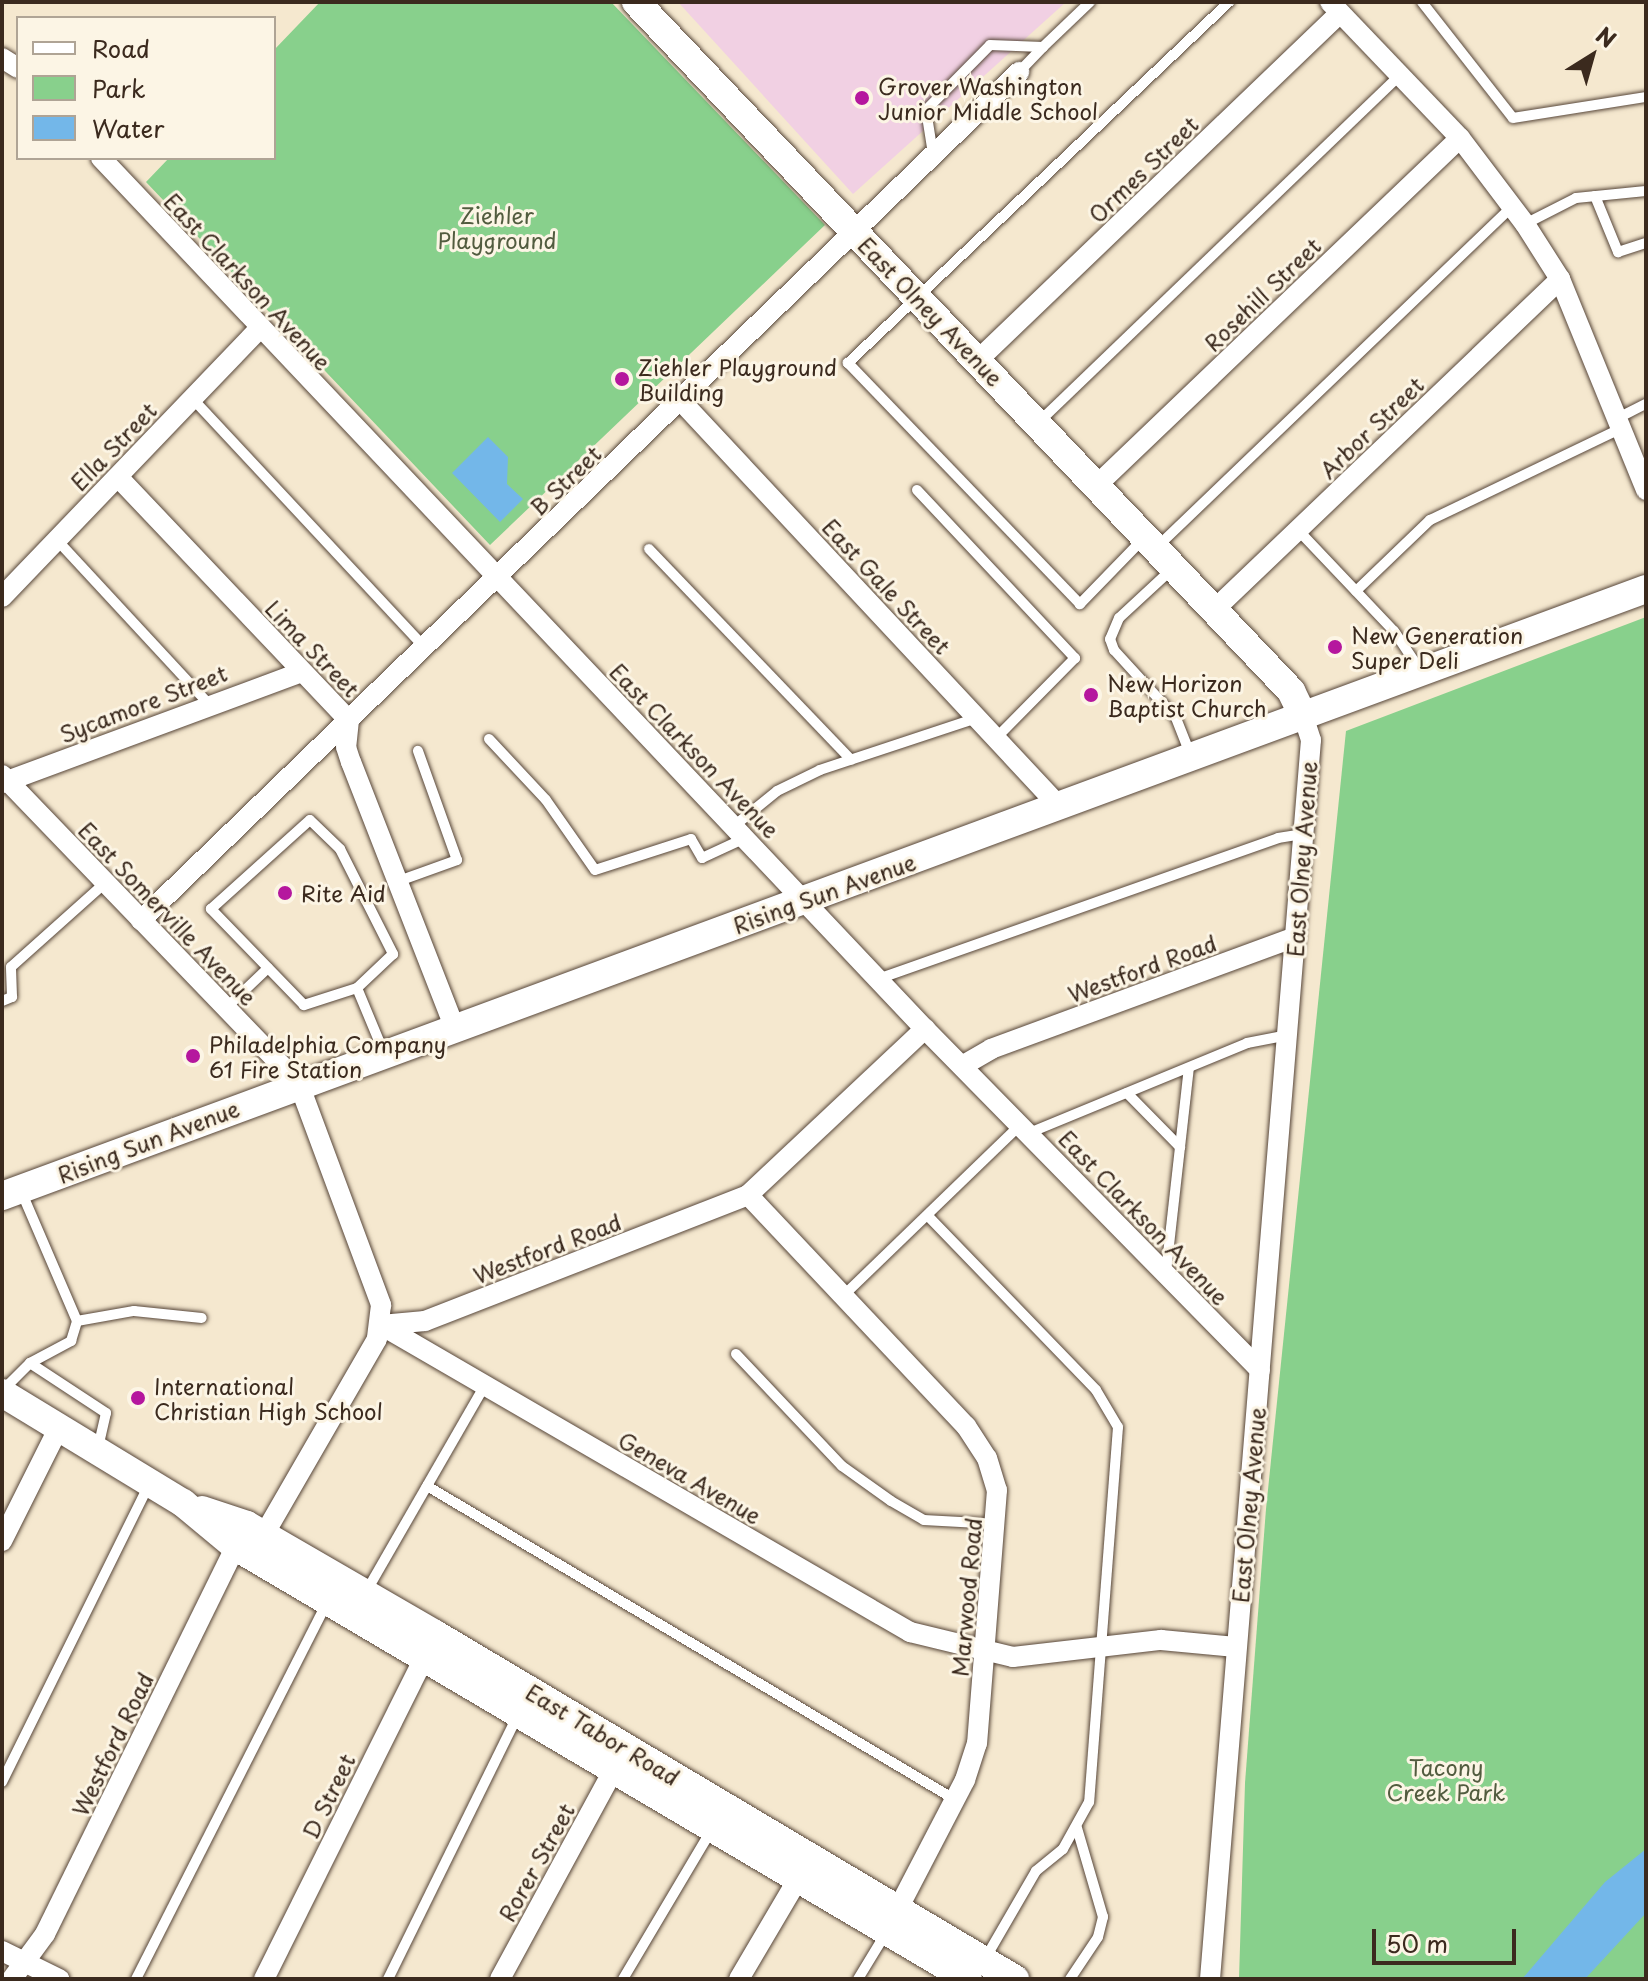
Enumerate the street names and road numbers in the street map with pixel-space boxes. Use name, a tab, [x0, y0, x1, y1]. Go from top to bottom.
street label: Ormes Street	[1083, 110, 1203, 228]
street label: East Clarkson Avenue	[160, 188, 336, 374]
street label: East Olney Avenue	[853, 231, 1009, 391]
street label: Rosehill Street	[1198, 232, 1326, 356]
street label: Arbor Street	[1314, 371, 1428, 483]
street label: Ella Street	[65, 396, 161, 496]
street label: B Street	[524, 440, 606, 520]
street label: East Gale Street	[817, 512, 957, 660]
street label: Lima Street	[260, 594, 366, 702]
street label: East Clarkson Avenue	[606, 658, 784, 842]
street label: Sycamore Street	[55, 659, 231, 747]
street label: East Olney Avenue	[1281, 760, 1321, 958]
street label: East Somerville Avenue	[73, 816, 263, 1010]
street label: Rising Sun Avenue	[729, 848, 919, 938]
street label: Westford Road	[1064, 929, 1220, 1007]
street label: Rising Sun Avenue	[54, 1094, 242, 1188]
street label: East Clarkson Avenue	[1055, 1125, 1233, 1309]
street label: Westford Road	[470, 1208, 624, 1288]
street label: East Olney Avenue	[1226, 1406, 1270, 1604]
street label: Geneva Avenue	[614, 1425, 766, 1529]
street label: Marwood Road	[946, 1516, 986, 1678]
street label: Westford Road	[66, 1668, 158, 1820]
street label: East Tabor Road	[521, 1678, 685, 1790]
street label: D Street	[296, 1750, 360, 1842]
street label: Rorer Street	[493, 1798, 579, 1926]

